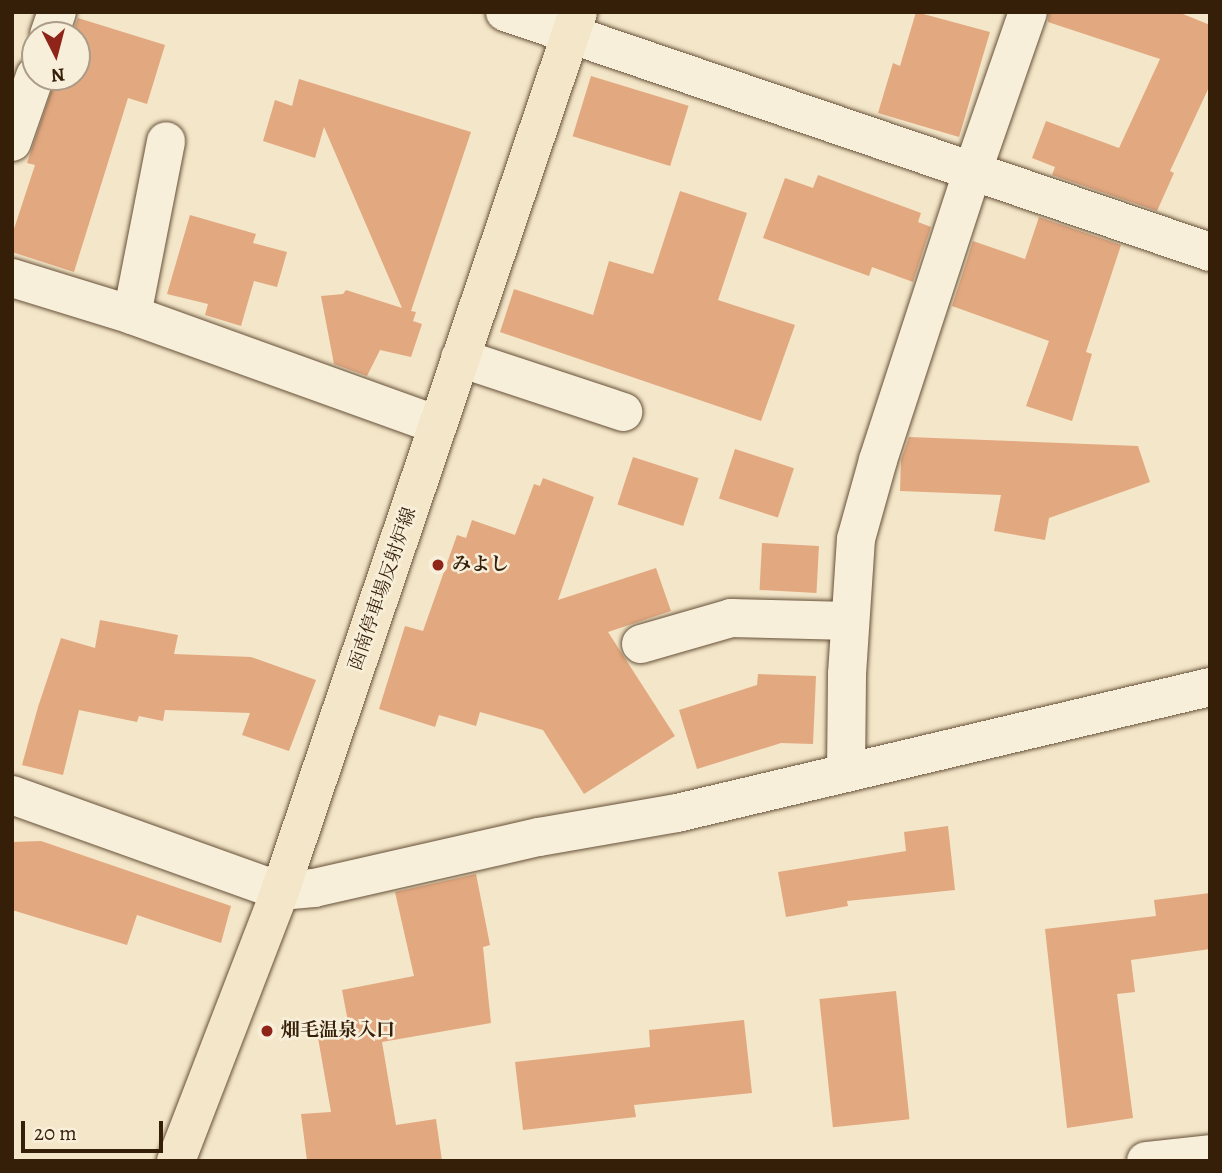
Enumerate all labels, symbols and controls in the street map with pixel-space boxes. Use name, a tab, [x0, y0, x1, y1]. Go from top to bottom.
north arrow	[21, 21, 91, 91]
text: N	[50, 61, 66, 89]
street label: 函南停車場反射炉線	[344, 504, 422, 674]
place label: みよし	[452, 554, 509, 576]
marker: みよし	[430, 557, 446, 573]
place label: 畑毛温泉入口	[281, 1020, 395, 1042]
marker: 畑毛温泉入口	[259, 1023, 275, 1039]
scale bar	[24, 1106, 166, 1150]
text: 20 m	[34, 1119, 77, 1147]

